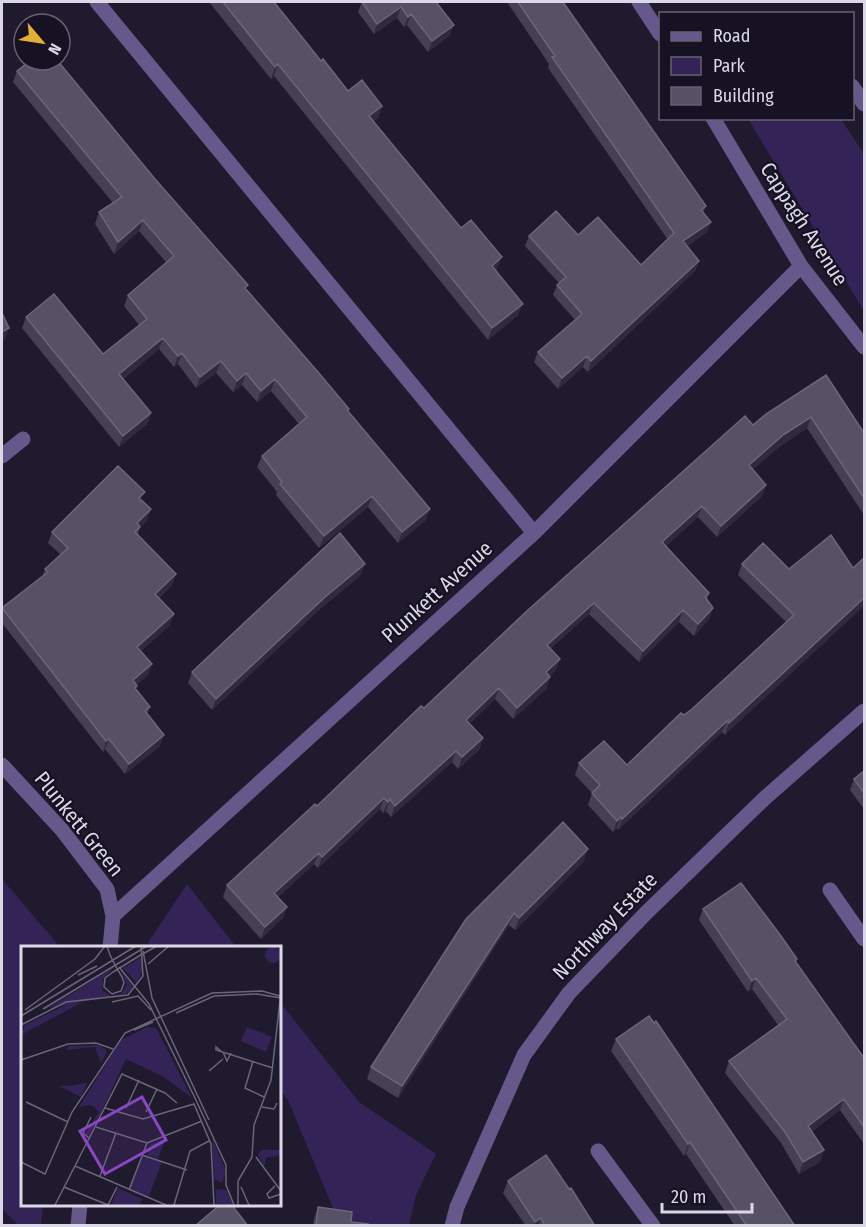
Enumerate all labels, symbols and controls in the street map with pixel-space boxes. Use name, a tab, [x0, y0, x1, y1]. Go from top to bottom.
north arrow	[12, 12, 72, 72]
legend	[659, 12, 854, 120]
text: Road	[713, 25, 750, 47]
text: N	[44, 40, 65, 58]
text: Park	[713, 55, 746, 77]
text: Building	[713, 85, 774, 107]
street label: Cappagh Avenue	[754, 157, 854, 291]
street label: Plunkett Avenue	[376, 535, 498, 649]
street label: Plunkett Green	[29, 766, 129, 882]
street label: Northway Estate	[547, 867, 663, 985]
inset map	[21, 946, 280, 1206]
scale bar	[662, 1176, 752, 1214]
text: 20 m	[671, 1186, 706, 1208]

